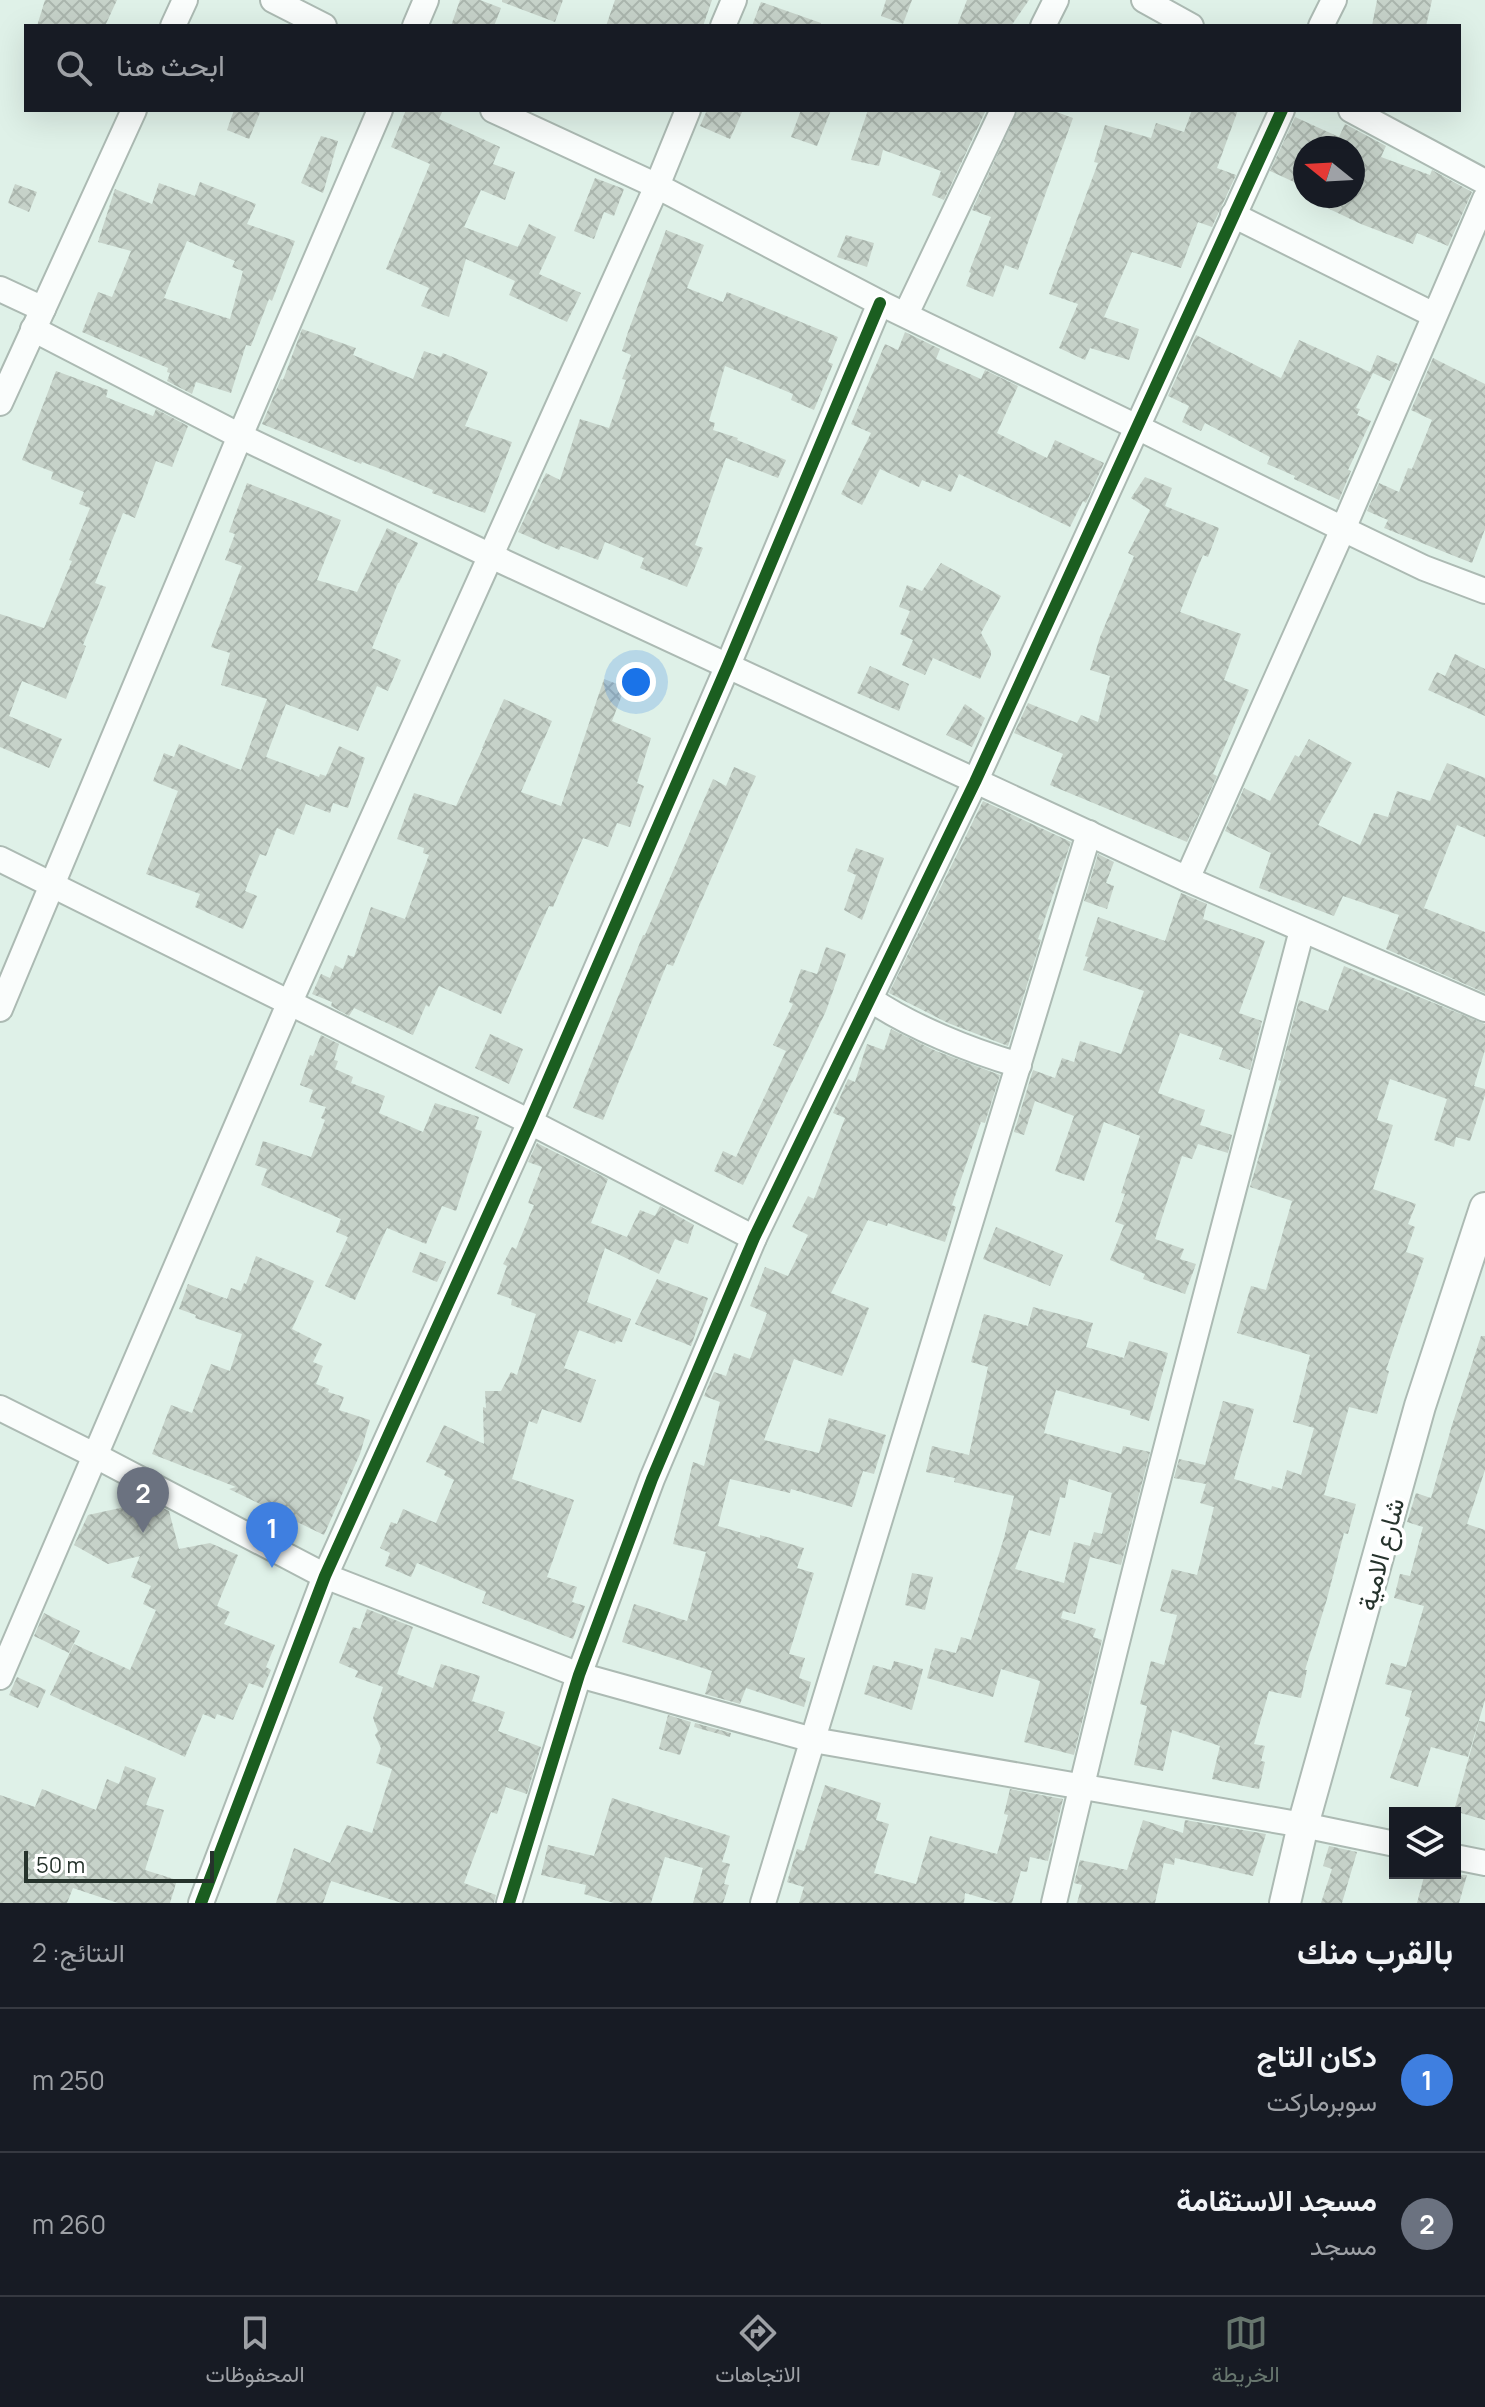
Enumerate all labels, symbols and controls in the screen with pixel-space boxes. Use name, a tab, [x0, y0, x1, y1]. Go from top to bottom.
search box	[24, 24, 1461, 112]
text: ابحث هنا	[116, 44, 225, 85]
icon: search	[52, 46, 96, 90]
north arrow	[1293, 136, 1365, 208]
your location	[616, 662, 656, 702]
pin: 2	[117, 1467, 169, 1533]
street label: شارع الامية	[1348, 1494, 1413, 1614]
pin: 1	[246, 1502, 298, 1568]
map controls	[1389, 1807, 1461, 1879]
button: layers	[1389, 1807, 1461, 1879]
scale bar	[24, 1847, 214, 1883]
text: 50 m	[36, 1850, 85, 1880]
text: بالقرب منك	[1297, 1928, 1453, 1974]
text: النتائج: 2	[32, 1934, 125, 1970]
text: دكان التاج	[1256, 2035, 1377, 2076]
text: 250 m	[32, 2062, 105, 2098]
text: 1	[1421, 2062, 1433, 2098]
text: سوبرماركت	[1266, 2083, 1377, 2119]
text: مسجد الاستقامة	[1176, 2179, 1377, 2220]
text: 260 m	[32, 2206, 106, 2242]
text: 2	[1419, 2206, 1435, 2242]
text: مسجد	[1310, 2227, 1377, 2263]
tab: المحفوظات	[205, 2311, 305, 2394]
tab: الاتجاهات	[715, 2311, 801, 2394]
tab: الخريطة	[1212, 2311, 1280, 2394]

